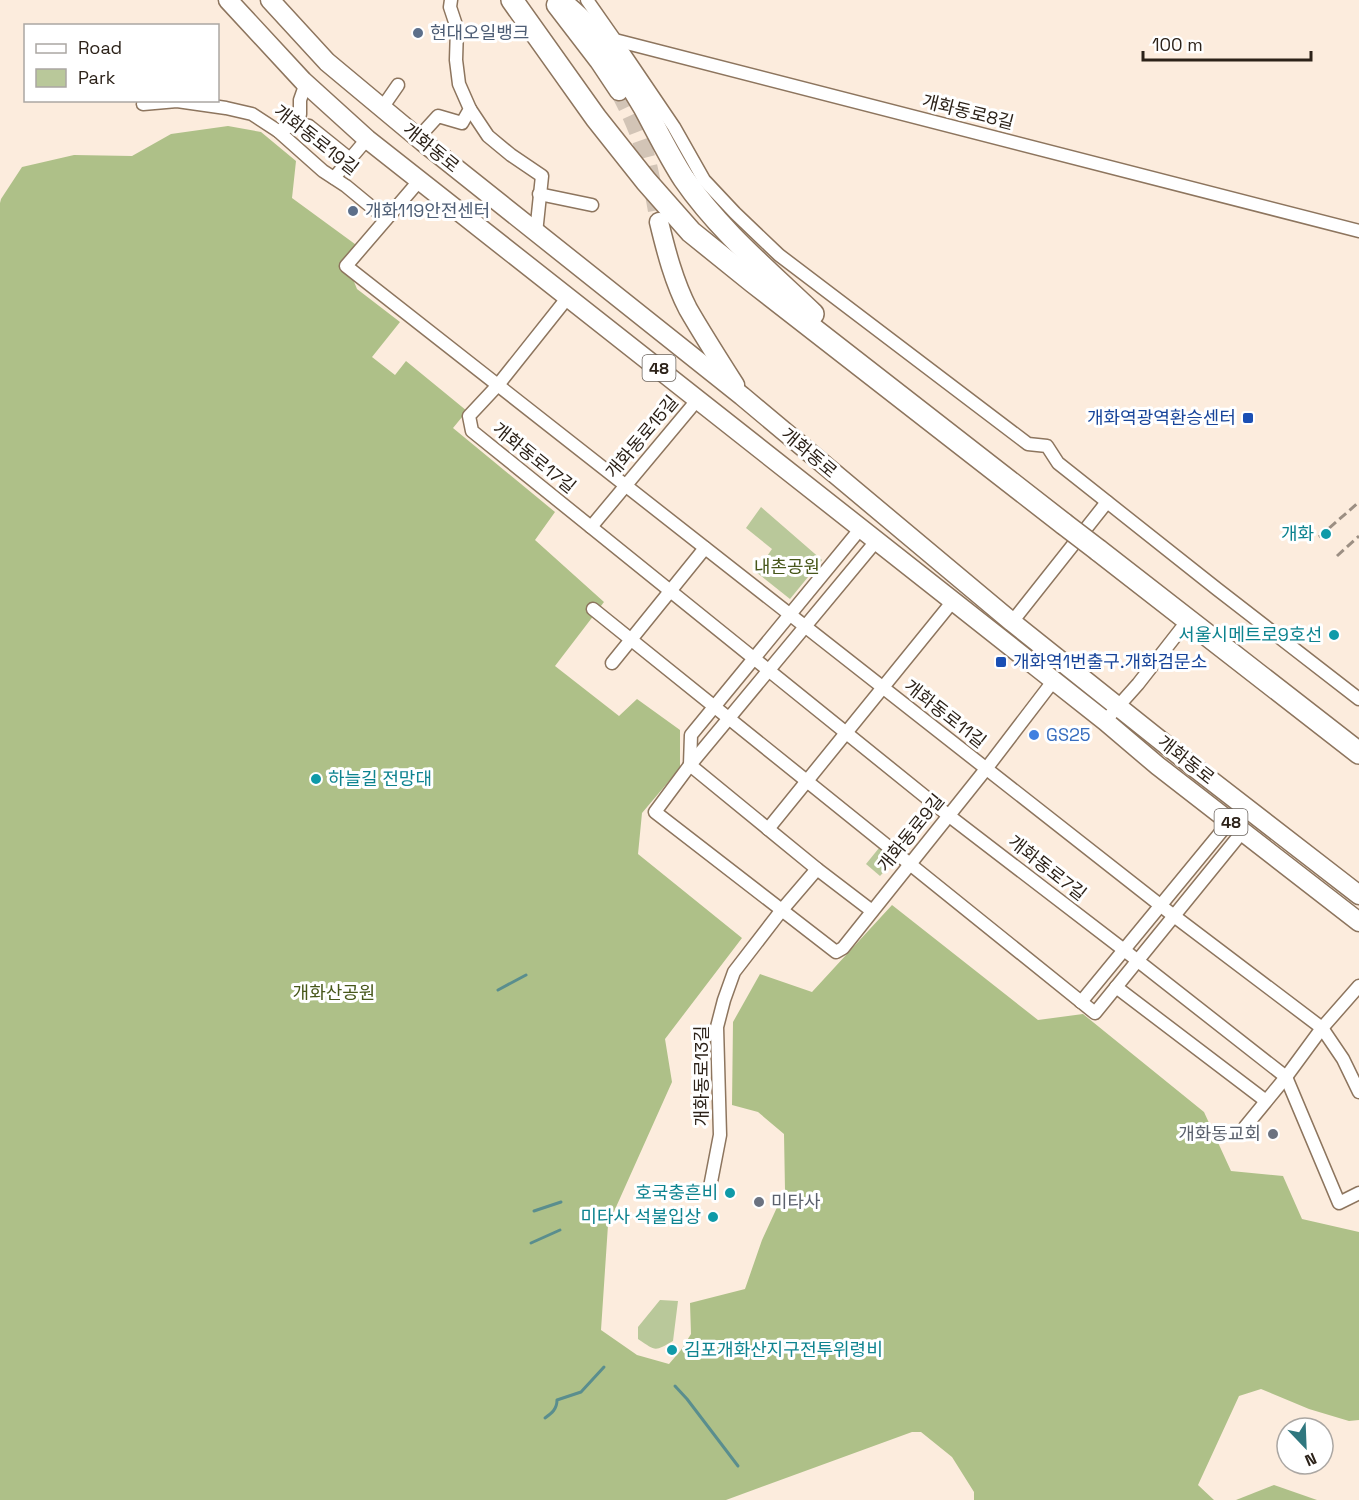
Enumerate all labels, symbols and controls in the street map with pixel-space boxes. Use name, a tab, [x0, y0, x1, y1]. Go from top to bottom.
place label: 현대오일뱅크	[430, 21, 529, 44]
legend	[24, 24, 219, 102]
scale bar	[1143, 24, 1311, 62]
marker: 현대오일뱅크	[411, 26, 425, 40]
text: 100 m	[1152, 33, 1203, 56]
text: Road	[78, 36, 122, 59]
text: Park	[78, 66, 116, 89]
street label: 개화동로8길	[920, 89, 1017, 134]
street label: 개화동로19길	[269, 99, 363, 180]
street label: 개화동로	[398, 118, 464, 177]
place label: 개화119안전센터	[365, 199, 490, 222]
marker: 개화119안전센터	[346, 204, 360, 218]
road number: 48	[642, 355, 676, 381]
street label: 개화동로15길	[600, 391, 683, 483]
place label: 개화역광역환승센터	[1087, 406, 1236, 429]
marker: 개화역광역환승센터	[1241, 411, 1255, 425]
street label: 개화동로17길	[488, 417, 581, 498]
street label: 개화동로	[777, 423, 842, 483]
place label: 개화	[1281, 522, 1314, 545]
marker: 개화	[1319, 527, 1333, 541]
park label: 내촌공원	[754, 555, 820, 578]
place label: 서울시메트로9호선	[1179, 623, 1322, 646]
marker: 서울시메트로9호선	[1327, 628, 1341, 642]
place label: 개화역1번출구.개화검문소	[1013, 650, 1207, 673]
marker: 개화역1번출구.개화검문소	[994, 655, 1008, 669]
street label: 개화동로11길	[900, 674, 991, 753]
place label: GS25	[1046, 723, 1091, 746]
marker: GS25	[1027, 728, 1041, 742]
street label: 개화동로	[1153, 730, 1219, 789]
place label: 하늘길 전망대	[328, 767, 432, 790]
marker: 하늘길 전망대	[309, 772, 323, 786]
street label: 개화동로9길	[872, 789, 949, 876]
road number: 48	[1214, 809, 1248, 835]
street label: 개화동로7길	[1004, 830, 1091, 905]
park label: 개화산공원	[293, 981, 375, 1004]
street label: 개화동로13길	[690, 1025, 713, 1127]
place label: 개화동교회	[1178, 1122, 1261, 1145]
marker: 개화동교회	[1266, 1127, 1280, 1141]
place label: 호국충흔비	[635, 1181, 718, 1204]
marker: 호국충흔비	[723, 1186, 737, 1200]
place label: 미타사	[771, 1190, 821, 1213]
marker: 미타사	[752, 1195, 766, 1209]
place label: 미타사 석불입상	[580, 1205, 701, 1228]
marker: 미타사 석불입상	[706, 1210, 720, 1224]
place label: 김포개화산지구전투위령비	[684, 1338, 883, 1361]
marker: 김포개화산지구전투위령비	[665, 1343, 679, 1357]
north arrow	[1275, 1416, 1335, 1476]
text: N	[1302, 1448, 1320, 1471]

